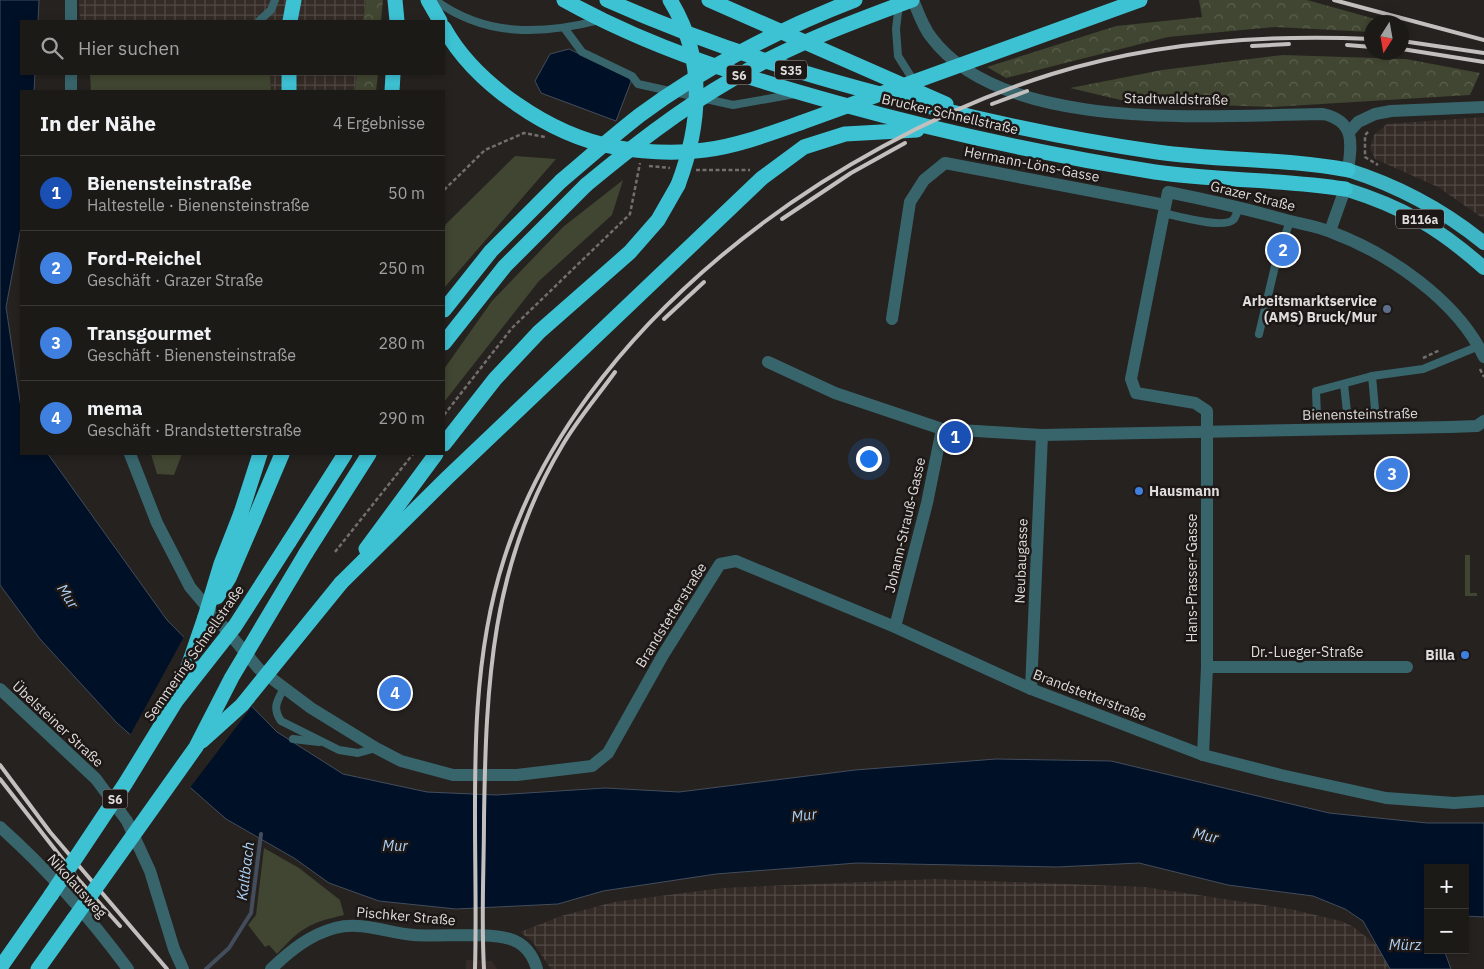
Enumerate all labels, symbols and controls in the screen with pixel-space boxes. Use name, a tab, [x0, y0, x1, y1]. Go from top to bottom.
north arrow	[1364, 15, 1409, 60]
search box	[20, 20, 445, 75]
icon: search	[38, 34, 66, 62]
text: Hier suchen	[78, 36, 180, 60]
road number: S35	[775, 60, 807, 80]
road number: S6	[726, 66, 752, 84]
street label: Stadtwaldstraße	[1124, 89, 1229, 109]
street label: Brucker Schnellstraße	[880, 90, 1020, 139]
text: In der Nähe	[40, 109, 156, 137]
text: 4 Ergebnisse	[333, 113, 425, 133]
street label: Hermann-Löns-Gasse	[963, 142, 1102, 186]
text: Bienensteinstraße	[87, 171, 252, 195]
street label: Grazer Straße	[1209, 177, 1298, 215]
text: 1	[51, 183, 61, 203]
text: 50 m	[388, 183, 425, 203]
text: Haltestelle · Bienensteinstraße	[87, 195, 310, 215]
road number: B116a	[1396, 210, 1444, 228]
pin: 2	[1267, 231, 1299, 269]
text: Ford-Reichel	[87, 246, 201, 270]
text: 2	[51, 258, 61, 278]
text: 250 m	[378, 258, 425, 278]
text: Geschäft · Grazer Straße	[87, 270, 263, 290]
place label: Arbeitsmarktservice (AMS) Bruck/Mur	[1242, 292, 1377, 326]
marker: Arbeitsmarktservice (AMS) Bruck/Mur	[1381, 303, 1393, 315]
text: Transgourmet	[87, 321, 211, 345]
text: 3	[51, 333, 61, 353]
text: 280 m	[378, 333, 425, 353]
text: Geschäft · Bienensteinstraße	[87, 345, 296, 365]
text: mema	[87, 396, 142, 420]
street label: Bienensteinstraße	[1302, 404, 1418, 424]
text: 4	[51, 408, 61, 428]
text: 290 m	[378, 408, 425, 428]
pin: 1	[939, 418, 971, 456]
text: Geschäft · Brandstetterstraße	[87, 420, 301, 440]
your location	[856, 446, 882, 472]
street label: Johann-Strauß-Gasse	[881, 455, 929, 594]
pin: 3	[1376, 455, 1408, 493]
place label: Hausmann	[1149, 482, 1220, 500]
marker: Hausmann	[1133, 485, 1145, 497]
street label: Hans-Prasser-Gasse	[1183, 513, 1201, 642]
street label: Neubaugasse	[1011, 518, 1031, 604]
street label: Brandstetterstraße	[631, 559, 711, 671]
water label: Mur	[53, 580, 83, 612]
street label: Semmering Schnellstraße	[140, 581, 248, 725]
street label: Dr.-Lueger-Straße	[1251, 643, 1364, 661]
place label: Billa	[1425, 646, 1455, 664]
marker: Billa	[1459, 649, 1471, 661]
street label: Brandstetterstraße	[1031, 665, 1150, 725]
pin: 4	[379, 674, 411, 712]
street label: Übelsteiner Straße	[9, 677, 108, 771]
road number: S6	[102, 790, 128, 809]
water label: Mur	[790, 804, 818, 826]
water label: Mur	[1191, 823, 1221, 847]
water label: Mur	[382, 836, 408, 855]
water label: Kaltbach	[232, 840, 258, 902]
street label: Nikolausweg	[44, 850, 111, 922]
map controls	[1424, 864, 1469, 954]
button: +	[1424, 864, 1469, 909]
street label: Pischker Straße	[356, 903, 457, 929]
button: −	[1424, 909, 1469, 954]
water label: Mürz	[1389, 935, 1421, 954]

